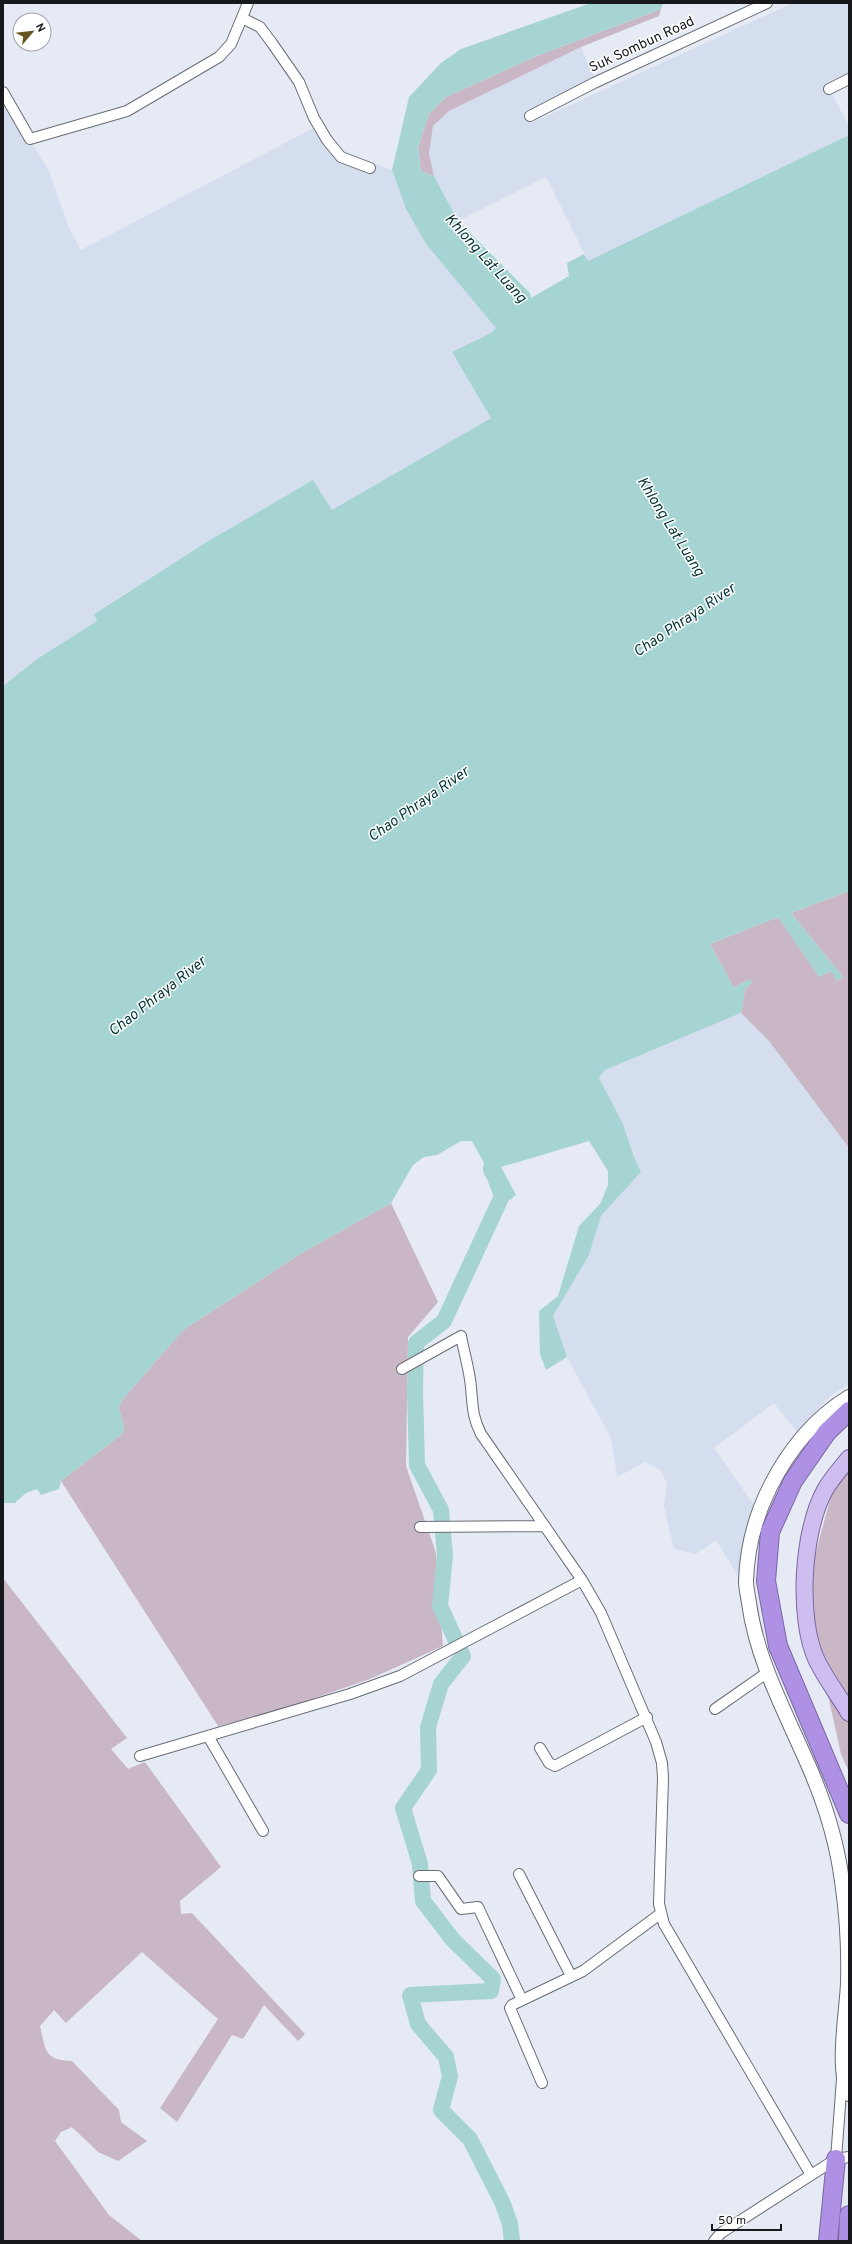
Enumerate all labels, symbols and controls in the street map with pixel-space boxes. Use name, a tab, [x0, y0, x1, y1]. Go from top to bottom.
north arrow	[12, 12, 52, 52]
street label: Suk Sombun Road	[587, 13, 697, 77]
text: N	[32, 21, 48, 35]
water label: Khlong Lat Luang	[440, 210, 531, 308]
water label: Khlong Lat Luang	[632, 474, 709, 581]
water label: Chao Phraya River	[630, 579, 741, 662]
water label: Chao Phraya River	[365, 762, 474, 847]
water label: Chao Phraya River	[105, 952, 212, 1041]
scale bar	[712, 2206, 781, 2232]
text: 50 m	[718, 2213, 746, 2229]

